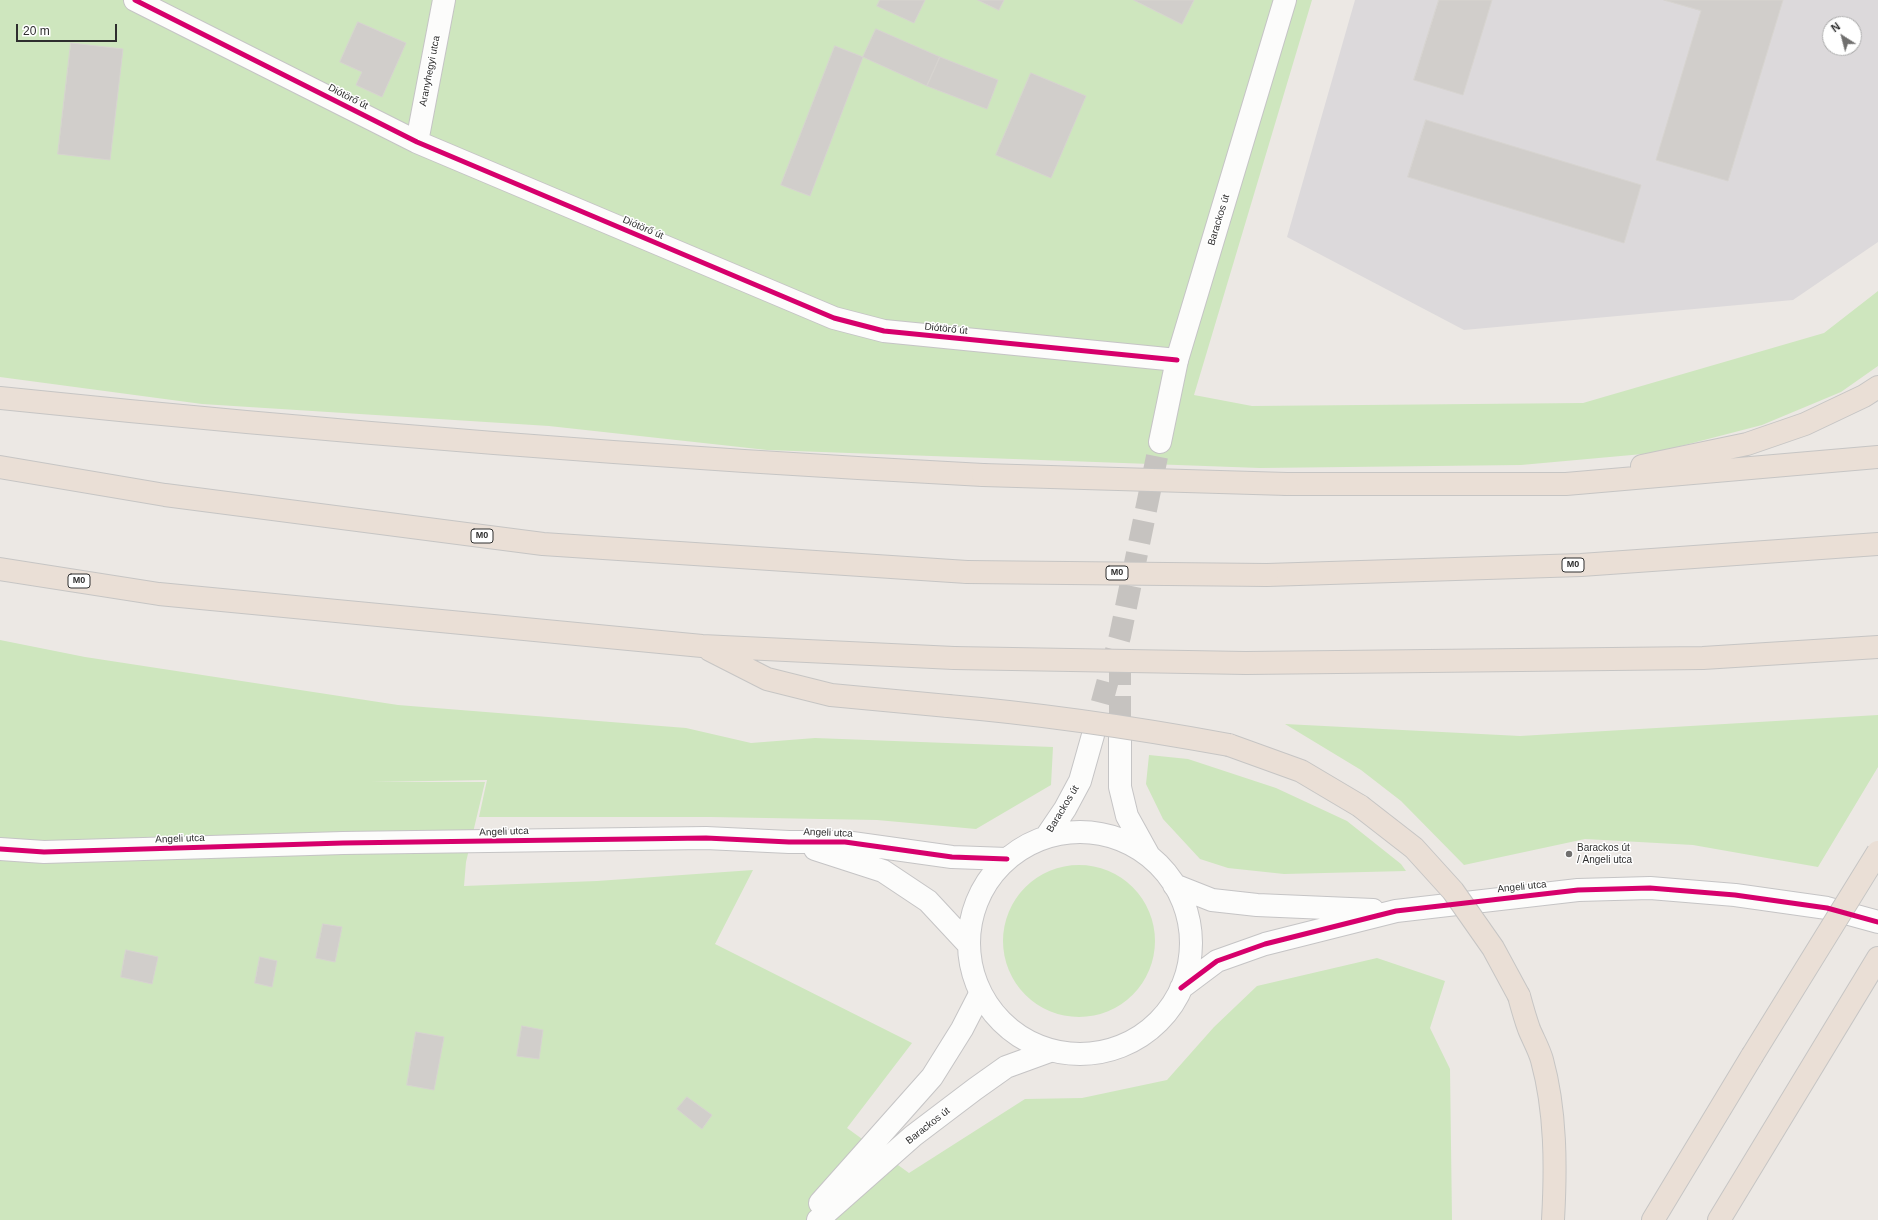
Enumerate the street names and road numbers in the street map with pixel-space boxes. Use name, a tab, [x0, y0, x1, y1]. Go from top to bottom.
street label: Aranyhegyi utca	[417, 35, 443, 107]
street label: Diótörő út	[326, 82, 370, 112]
street label: Barackos út	[1206, 193, 1232, 247]
street label: Diótörő út	[621, 214, 665, 242]
street label: Diótörő út	[924, 321, 968, 337]
road number: M0	[471, 529, 493, 543]
road number: M0	[1562, 558, 1584, 572]
road number: M0	[1106, 566, 1128, 580]
road number: M0	[68, 574, 90, 588]
street label: Barackos út	[1044, 783, 1082, 835]
street label: Angeli utca	[479, 825, 529, 839]
street label: Angeli utca	[803, 826, 853, 840]
street label: Angeli utca	[155, 832, 205, 846]
street label: Angeli utca	[1497, 878, 1547, 896]
street label: Barackos út	[904, 1105, 952, 1147]

